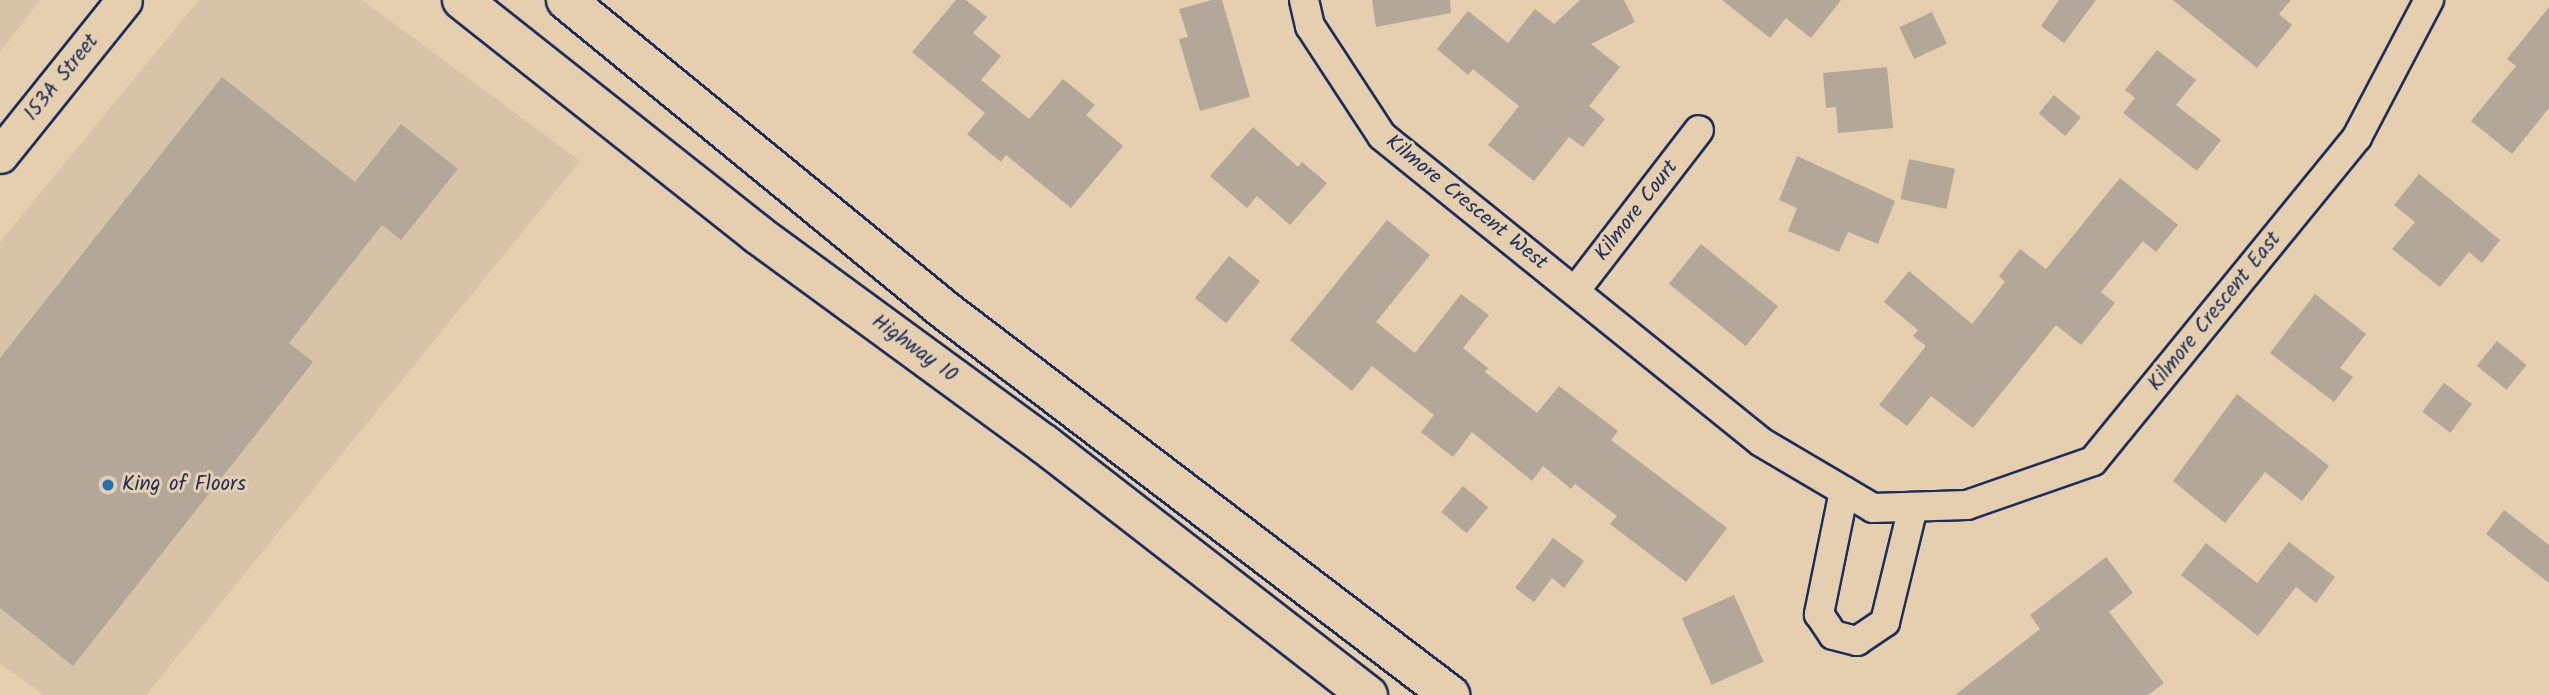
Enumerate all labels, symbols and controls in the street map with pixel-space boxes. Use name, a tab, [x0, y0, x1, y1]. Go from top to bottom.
street label: 153A Street	[19, 30, 105, 126]
street label: Kilmore Crescent West	[1380, 130, 1552, 276]
street label: Kilmore Court	[1590, 156, 1684, 266]
street label: Kilmore Crescent East	[2143, 227, 2287, 397]
street label: Highway 10	[866, 310, 962, 388]
place label: King of Floors	[122, 472, 246, 498]
marker: King of Floors	[100, 477, 116, 493]

